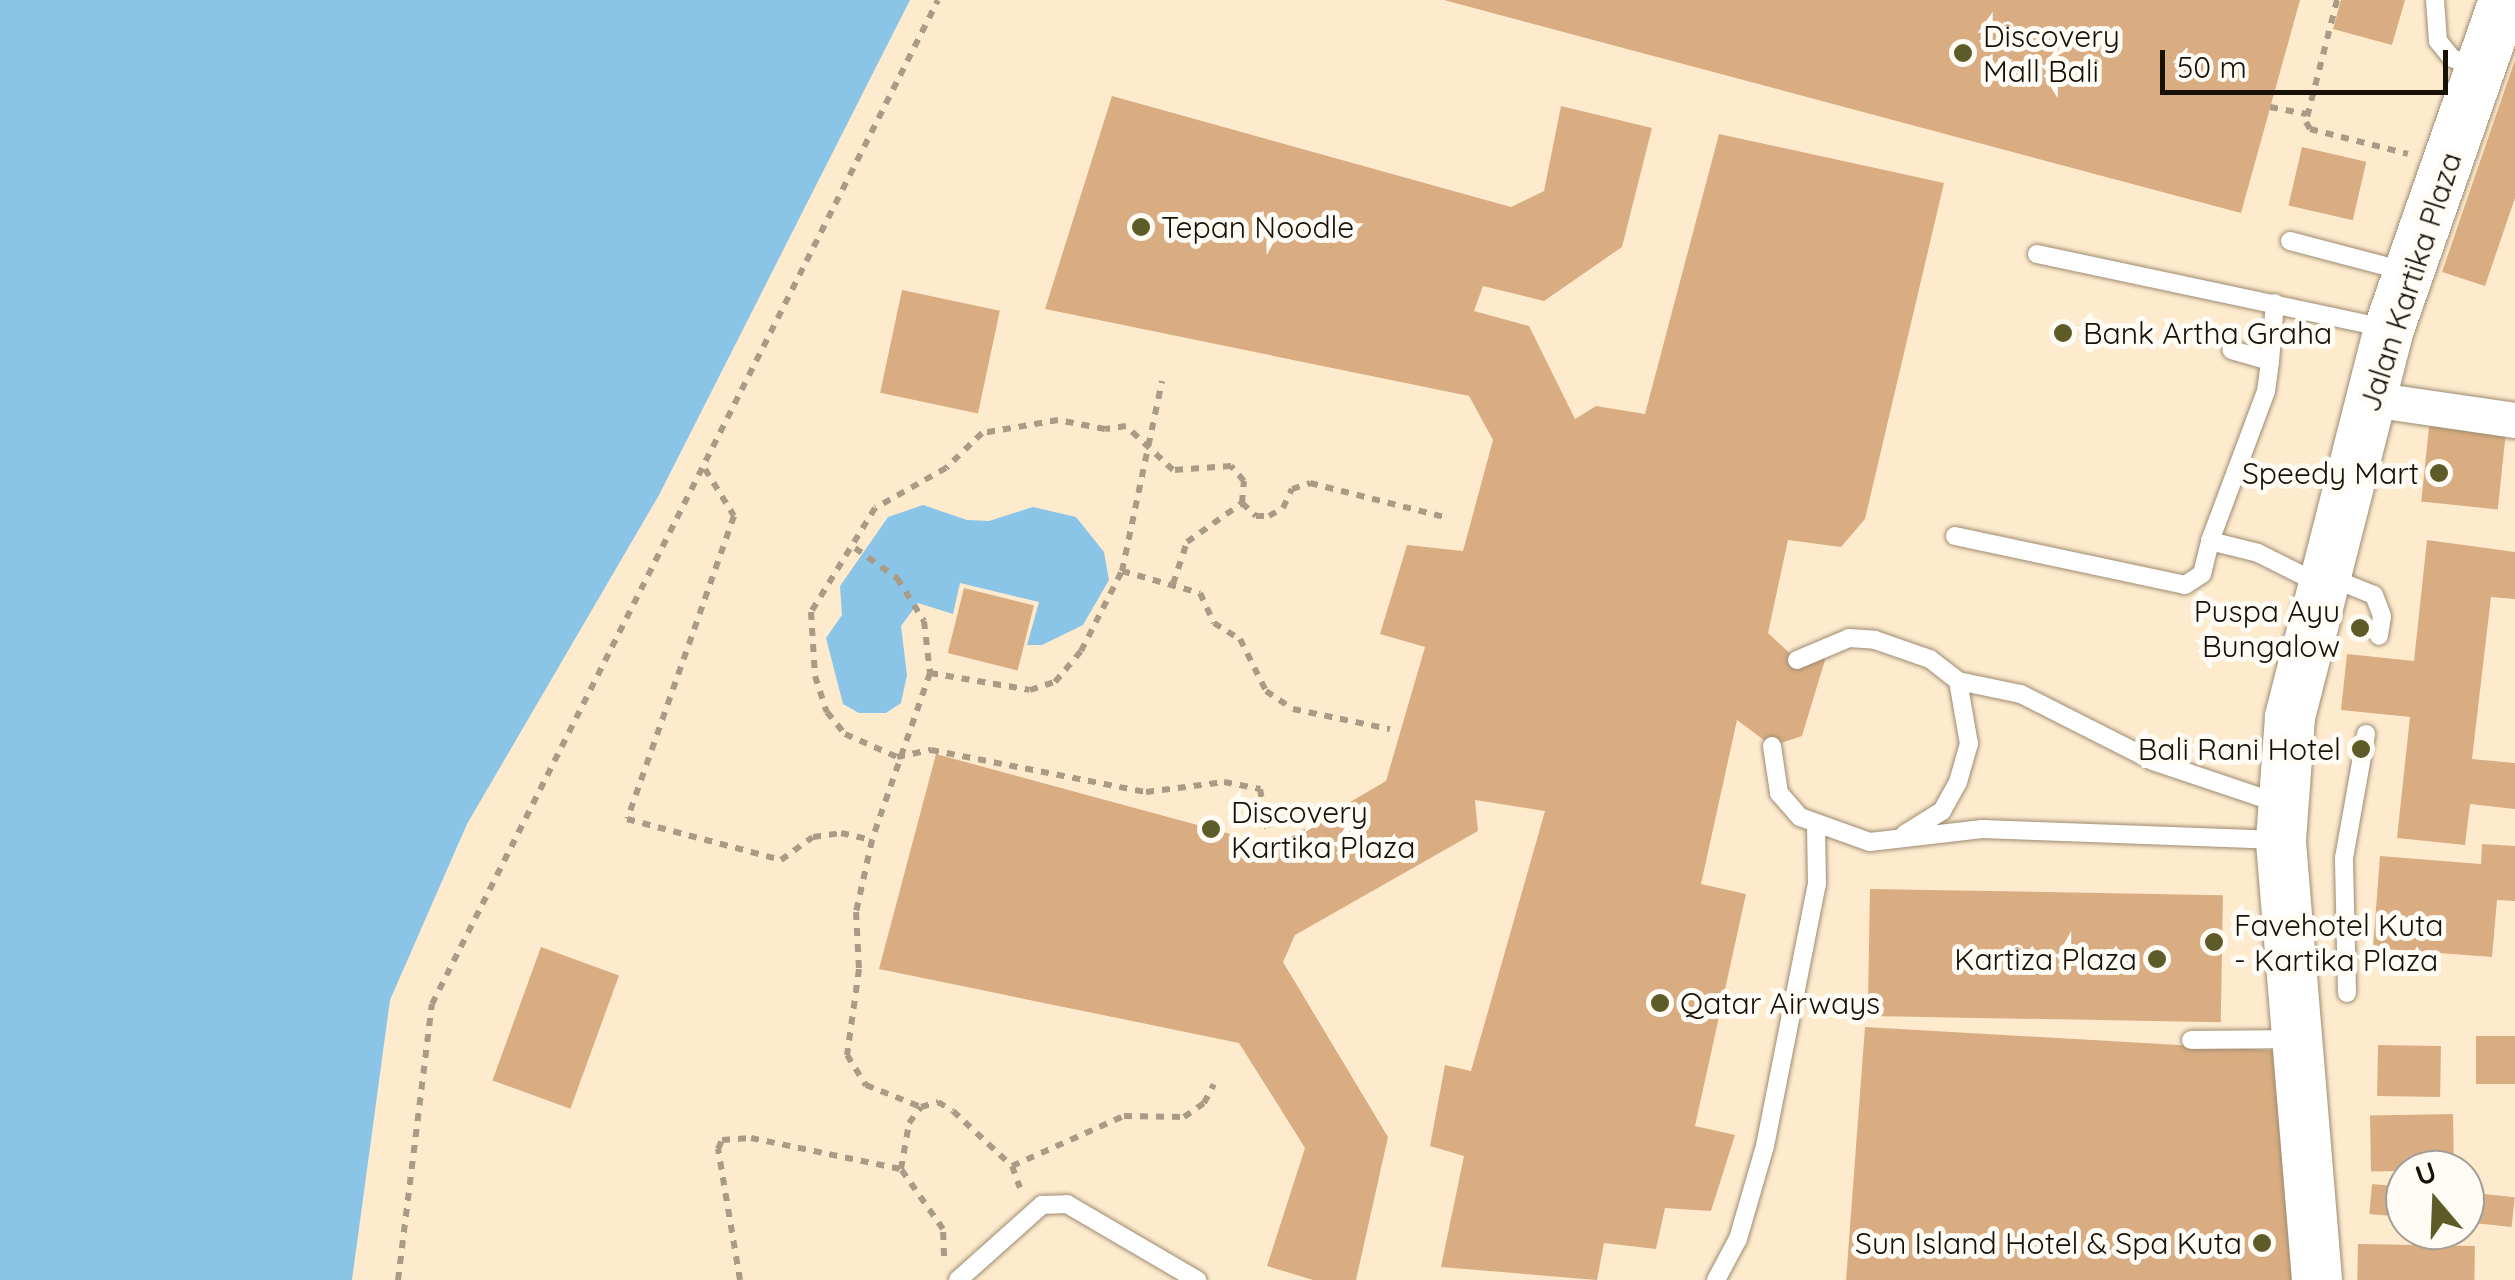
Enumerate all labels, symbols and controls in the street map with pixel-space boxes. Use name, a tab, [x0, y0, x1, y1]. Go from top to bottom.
place label: Discovery Mall Bali	[1983, 18, 2120, 88]
scale bar	[2165, 30, 2452, 92]
marker: Discovery Mall Bali	[1952, 42, 1974, 64]
text: 50 m	[2177, 48, 2247, 86]
street label: Jalan Kartika Plaza	[2351, 148, 2469, 416]
place label: Tepan Noodle	[1161, 209, 1354, 245]
marker: Tepan Noodle	[1130, 216, 1152, 238]
place label: Bank Artha Graha	[2083, 315, 2332, 351]
marker: Bank Artha Graha	[2052, 322, 2074, 344]
place label: Speedy Mart	[2242, 455, 2419, 491]
marker: Speedy Mart	[2428, 462, 2450, 484]
place label: Puspa Ayu Bungalow	[2194, 593, 2340, 664]
marker: Puspa Ayu Bungalow	[2349, 617, 2371, 639]
place label: Bali Rani Hotel	[2138, 731, 2341, 767]
marker: Bali Rani Hotel	[2350, 738, 2372, 760]
place label: Discovery Kartika Plaza	[1231, 794, 1415, 864]
marker: Discovery Kartika Plaza	[1200, 818, 1222, 840]
place label: Favehotel Kuta - Kartika Plaza	[2234, 907, 2443, 978]
marker: Favehotel Kuta - Kartika Plaza	[2203, 931, 2225, 953]
place label: Kartiza Plaza	[1954, 941, 2137, 977]
marker: Kartiza Plaza	[2146, 948, 2168, 970]
place label: Qatar Airways	[1680, 985, 1880, 1021]
marker: Qatar Airways	[1649, 992, 1671, 1014]
north arrow	[2385, 1150, 2485, 1250]
text: U	[2411, 1153, 2441, 1193]
place label: Sun Island Hotel & Spa Kuta	[1855, 1225, 2242, 1261]
marker: Sun Island Hotel & Spa Kuta	[2251, 1232, 2273, 1254]

